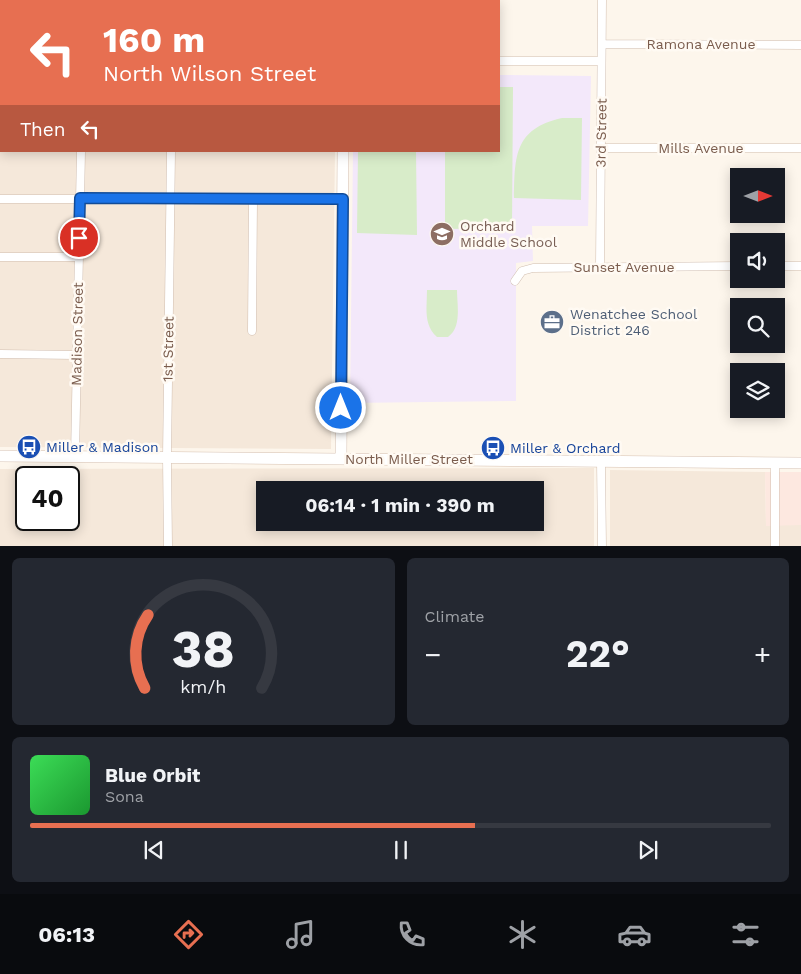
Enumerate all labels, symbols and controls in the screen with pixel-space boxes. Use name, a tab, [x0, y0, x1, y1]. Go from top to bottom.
text: 160 m	[103, 19, 205, 61]
icon: left	[20, 20, 85, 85]
street label: Ramona Avenue	[647, 36, 755, 52]
text: North Wilson Street	[103, 61, 316, 86]
street label: 3rd Street	[592, 98, 610, 168]
icon: left	[76, 115, 104, 143]
text: Then	[20, 118, 66, 141]
street label: Mills Avenue	[658, 140, 744, 156]
north arrow	[730, 168, 785, 222]
map controls	[730, 168, 785, 418]
pin	[58, 217, 100, 259]
place label: Orchard Middle School	[460, 218, 558, 250]
school or university icon: Orchard Middle School	[429, 221, 455, 247]
icon: arrive	[65, 224, 93, 252]
button: sound	[730, 233, 785, 288]
street label: Sunset Avenue	[573, 259, 675, 275]
street label: Madison Street	[68, 282, 86, 386]
button: search	[730, 298, 785, 353]
place label: Wenatchee School District 246	[570, 306, 698, 338]
office icon: Wenatchee School District 246	[539, 309, 565, 335]
street label: 1st Street	[159, 316, 177, 382]
button: layers	[730, 363, 785, 418]
position arrow	[314, 381, 366, 433]
bus stop icon: Miller & Madison	[16, 434, 42, 460]
bus stop icon: Miller & Orchard	[480, 435, 506, 461]
place label: Miller & Madison	[46, 439, 159, 455]
place label: Miller & Orchard	[510, 440, 621, 456]
street label: North Miller Street	[345, 451, 473, 467]
speed limit sign: 40	[15, 466, 80, 531]
text: 06:14 · 1 min · 390 m	[305, 494, 495, 517]
text: Climate	[425, 607, 485, 626]
text: 38	[172, 619, 235, 680]
text: 22°	[566, 632, 630, 676]
text: −	[425, 638, 441, 671]
text: +	[754, 638, 771, 671]
text: km/h	[180, 676, 226, 697]
text: Blue Orbit	[105, 764, 200, 787]
text: Sona	[105, 787, 144, 806]
icon: previous	[140, 836, 168, 864]
icon: pause	[387, 836, 415, 864]
icon: next	[634, 836, 662, 864]
icon: directions	[171, 917, 206, 952]
icon: music	[283, 917, 318, 952]
icon: phone	[394, 917, 429, 952]
icon: climate	[505, 917, 540, 952]
icon: car	[617, 917, 652, 952]
icon: filters	[728, 917, 763, 952]
text: 06:13	[38, 922, 95, 947]

